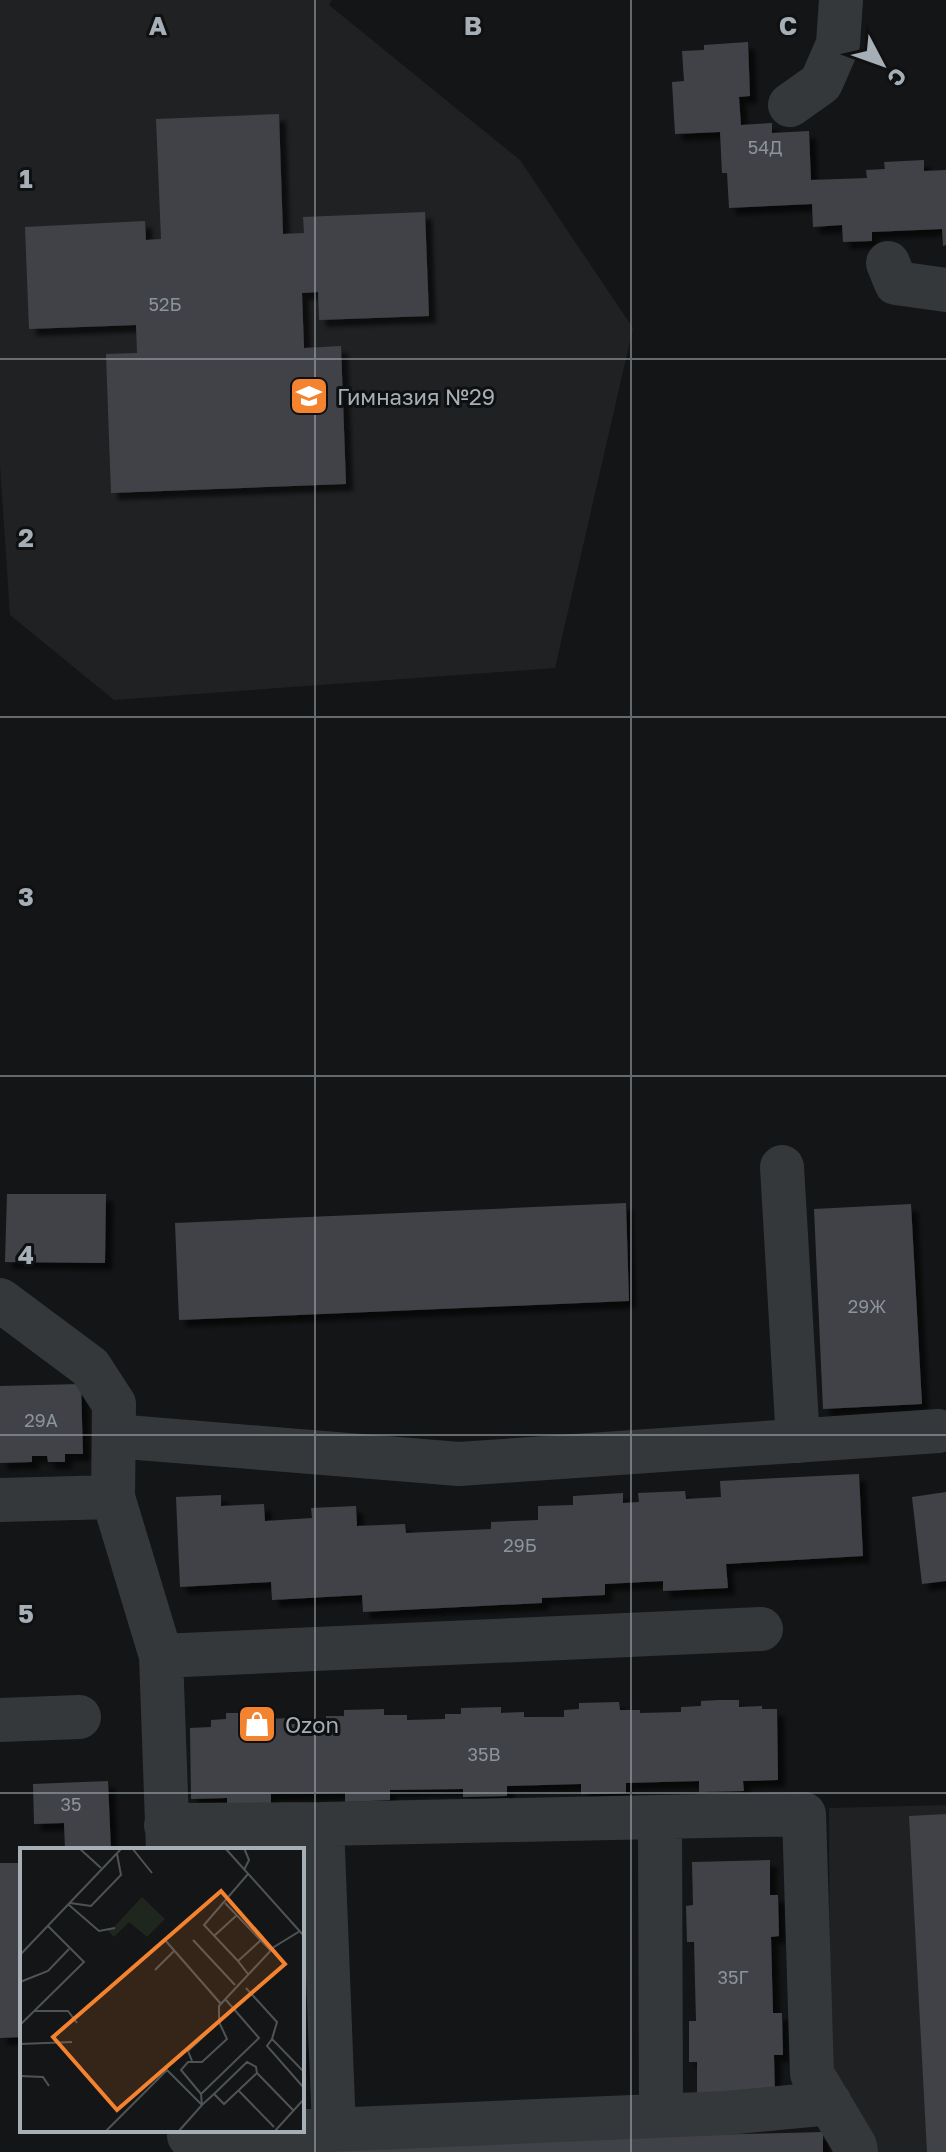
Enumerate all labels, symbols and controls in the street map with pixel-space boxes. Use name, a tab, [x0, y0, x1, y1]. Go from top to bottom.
text: A	[149, 10, 168, 41]
text: B	[464, 10, 482, 41]
text: C	[779, 10, 797, 41]
north arrow	[842, 24, 922, 104]
text: С	[882, 63, 913, 92]
house number: 54Д	[748, 136, 782, 158]
text: 1	[19, 163, 33, 194]
house number: 52Б	[149, 293, 181, 315]
school or university icon: Гимназия №29	[288, 375, 330, 417]
place label: Гимназия №29	[337, 383, 495, 410]
text: 2	[18, 522, 34, 553]
text: 3	[18, 881, 34, 912]
text: 4	[18, 1239, 34, 1270]
house number: 29Ж	[848, 1295, 886, 1317]
house number: 29А	[24, 1409, 58, 1431]
house number: 29Б	[503, 1534, 537, 1556]
text: 5	[18, 1598, 34, 1629]
shop icon: Ozon	[236, 1703, 278, 1745]
place label: Ozon	[285, 1711, 339, 1738]
house number: 35В	[467, 1743, 501, 1765]
house number: 35	[61, 1793, 81, 1815]
inset map	[20, 1848, 304, 2132]
house number: 35Г	[717, 1966, 749, 1988]

